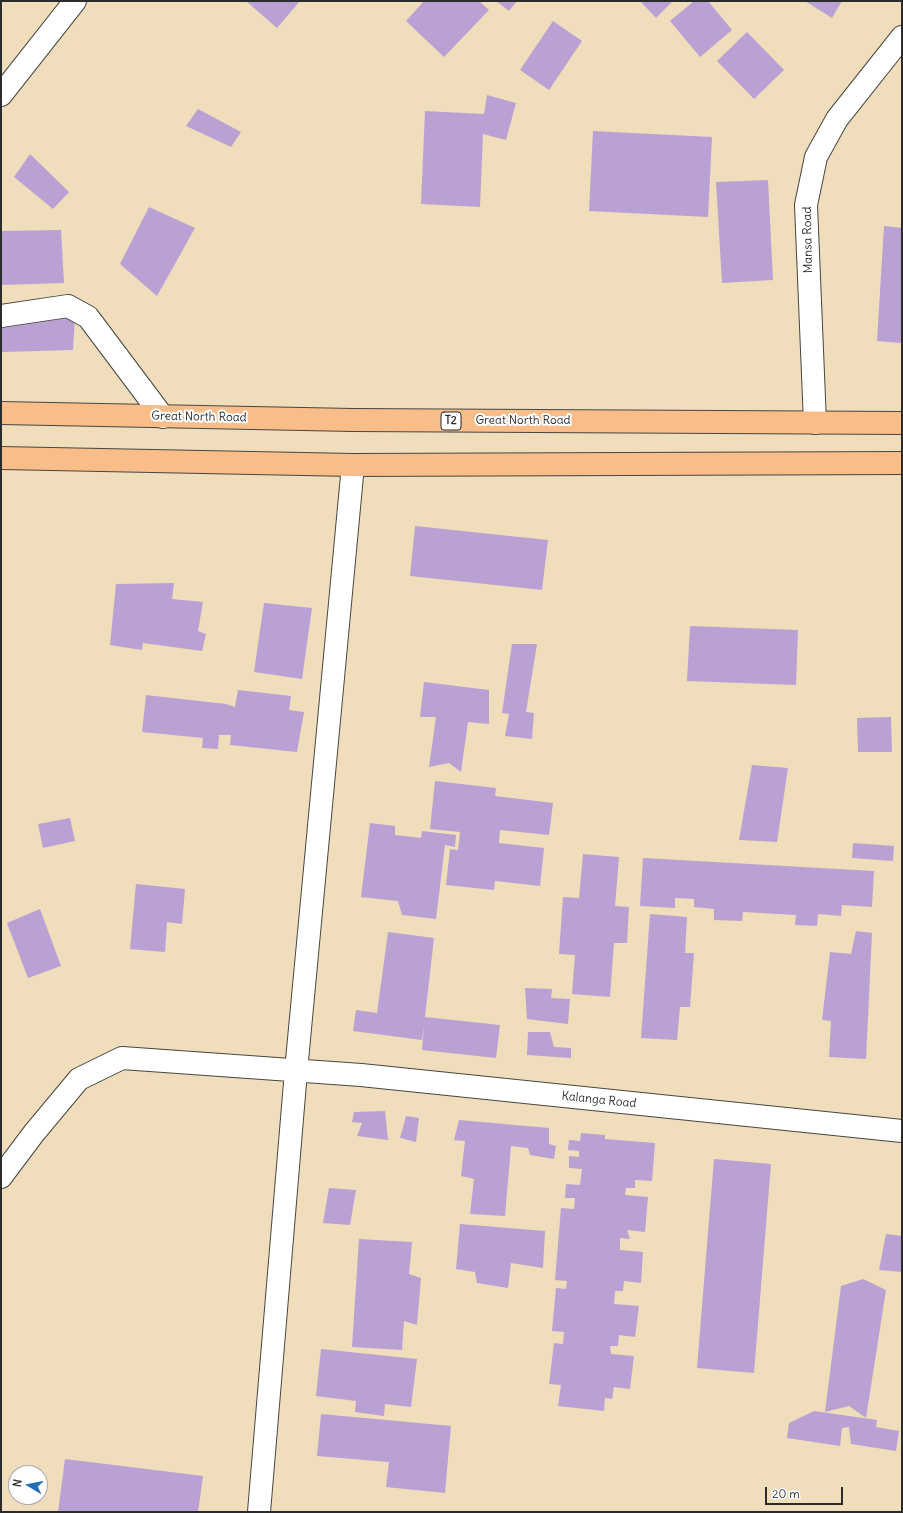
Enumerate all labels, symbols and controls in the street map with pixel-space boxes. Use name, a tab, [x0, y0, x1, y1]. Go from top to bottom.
street label: Mansa Road	[800, 207, 816, 273]
street label: Great North Road	[151, 409, 247, 425]
road number: T2	[441, 412, 461, 430]
street label: Great North Road	[475, 414, 571, 428]
street label: Kalanga Road	[561, 1089, 637, 1111]
north arrow	[8, 1465, 48, 1505]
text: N	[10, 1478, 25, 1488]
scale bar	[767, 1479, 845, 1505]
text: 20 m	[772, 1486, 800, 1501]

